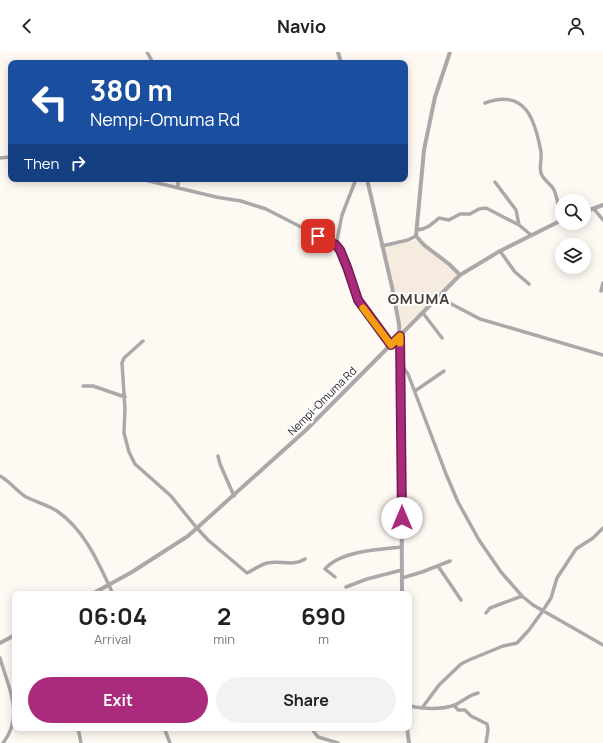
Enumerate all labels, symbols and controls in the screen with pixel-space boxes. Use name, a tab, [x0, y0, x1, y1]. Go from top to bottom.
text: Navio	[277, 14, 326, 38]
icon: back	[16, 15, 38, 37]
icon: person	[565, 15, 587, 37]
text: 380 m	[90, 71, 173, 109]
icon: left	[24, 76, 76, 128]
text: Nempi-Omuma Rd	[90, 107, 240, 131]
icon: right	[67, 152, 89, 174]
text: Then	[24, 153, 59, 174]
map controls	[555, 194, 591, 274]
button: search	[555, 194, 591, 230]
pin	[301, 219, 335, 253]
icon: arrive	[307, 225, 329, 247]
button: layers	[555, 238, 591, 274]
district label: OMUMA	[388, 288, 450, 309]
street label: Nempi-Omuma Rd	[284, 363, 359, 438]
position arrow	[381, 497, 423, 539]
text: 06:04	[78, 599, 147, 632]
text: 2	[217, 599, 231, 632]
text: 690	[301, 599, 346, 632]
text: Arrival	[94, 630, 131, 648]
text: min	[213, 630, 235, 648]
text: m	[318, 630, 329, 648]
button: Exit	[28, 677, 208, 723]
button: Share	[216, 677, 396, 723]

